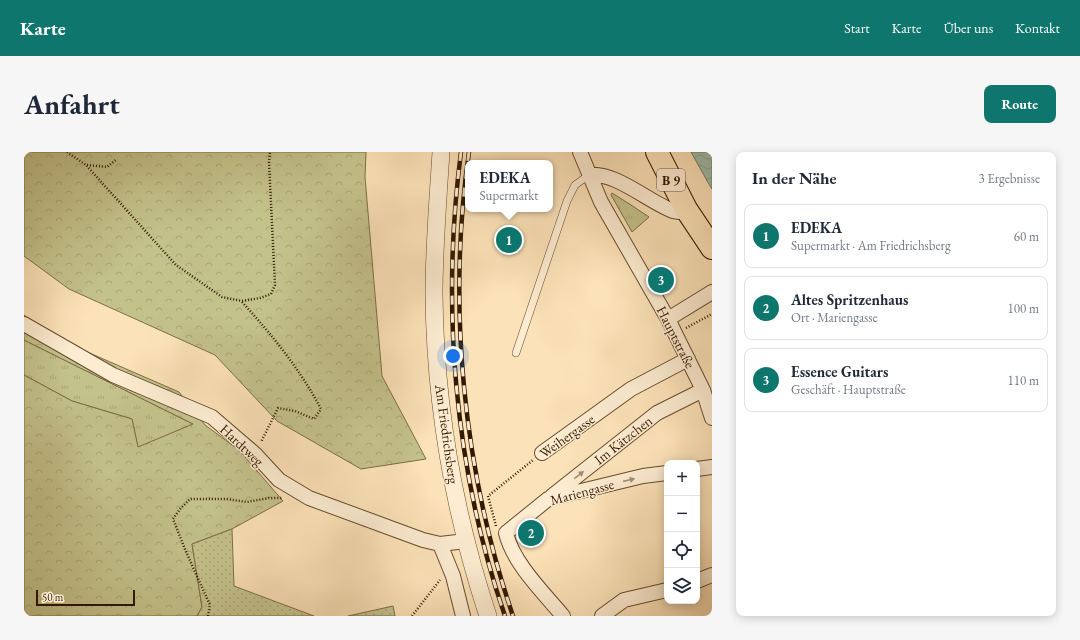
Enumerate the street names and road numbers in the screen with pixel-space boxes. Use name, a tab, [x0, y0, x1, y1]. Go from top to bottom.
road number: B 9	[657, 169, 685, 191]
street label: Hauptstraße	[653, 303, 700, 372]
street label: Am Friedrichsberg	[431, 382, 463, 486]
street label: Weihergasse	[536, 410, 599, 462]
street label: Im Kätzchen	[590, 411, 656, 468]
street label: Hardtweg	[216, 420, 269, 471]
street label: Mariengasse	[548, 475, 616, 509]

